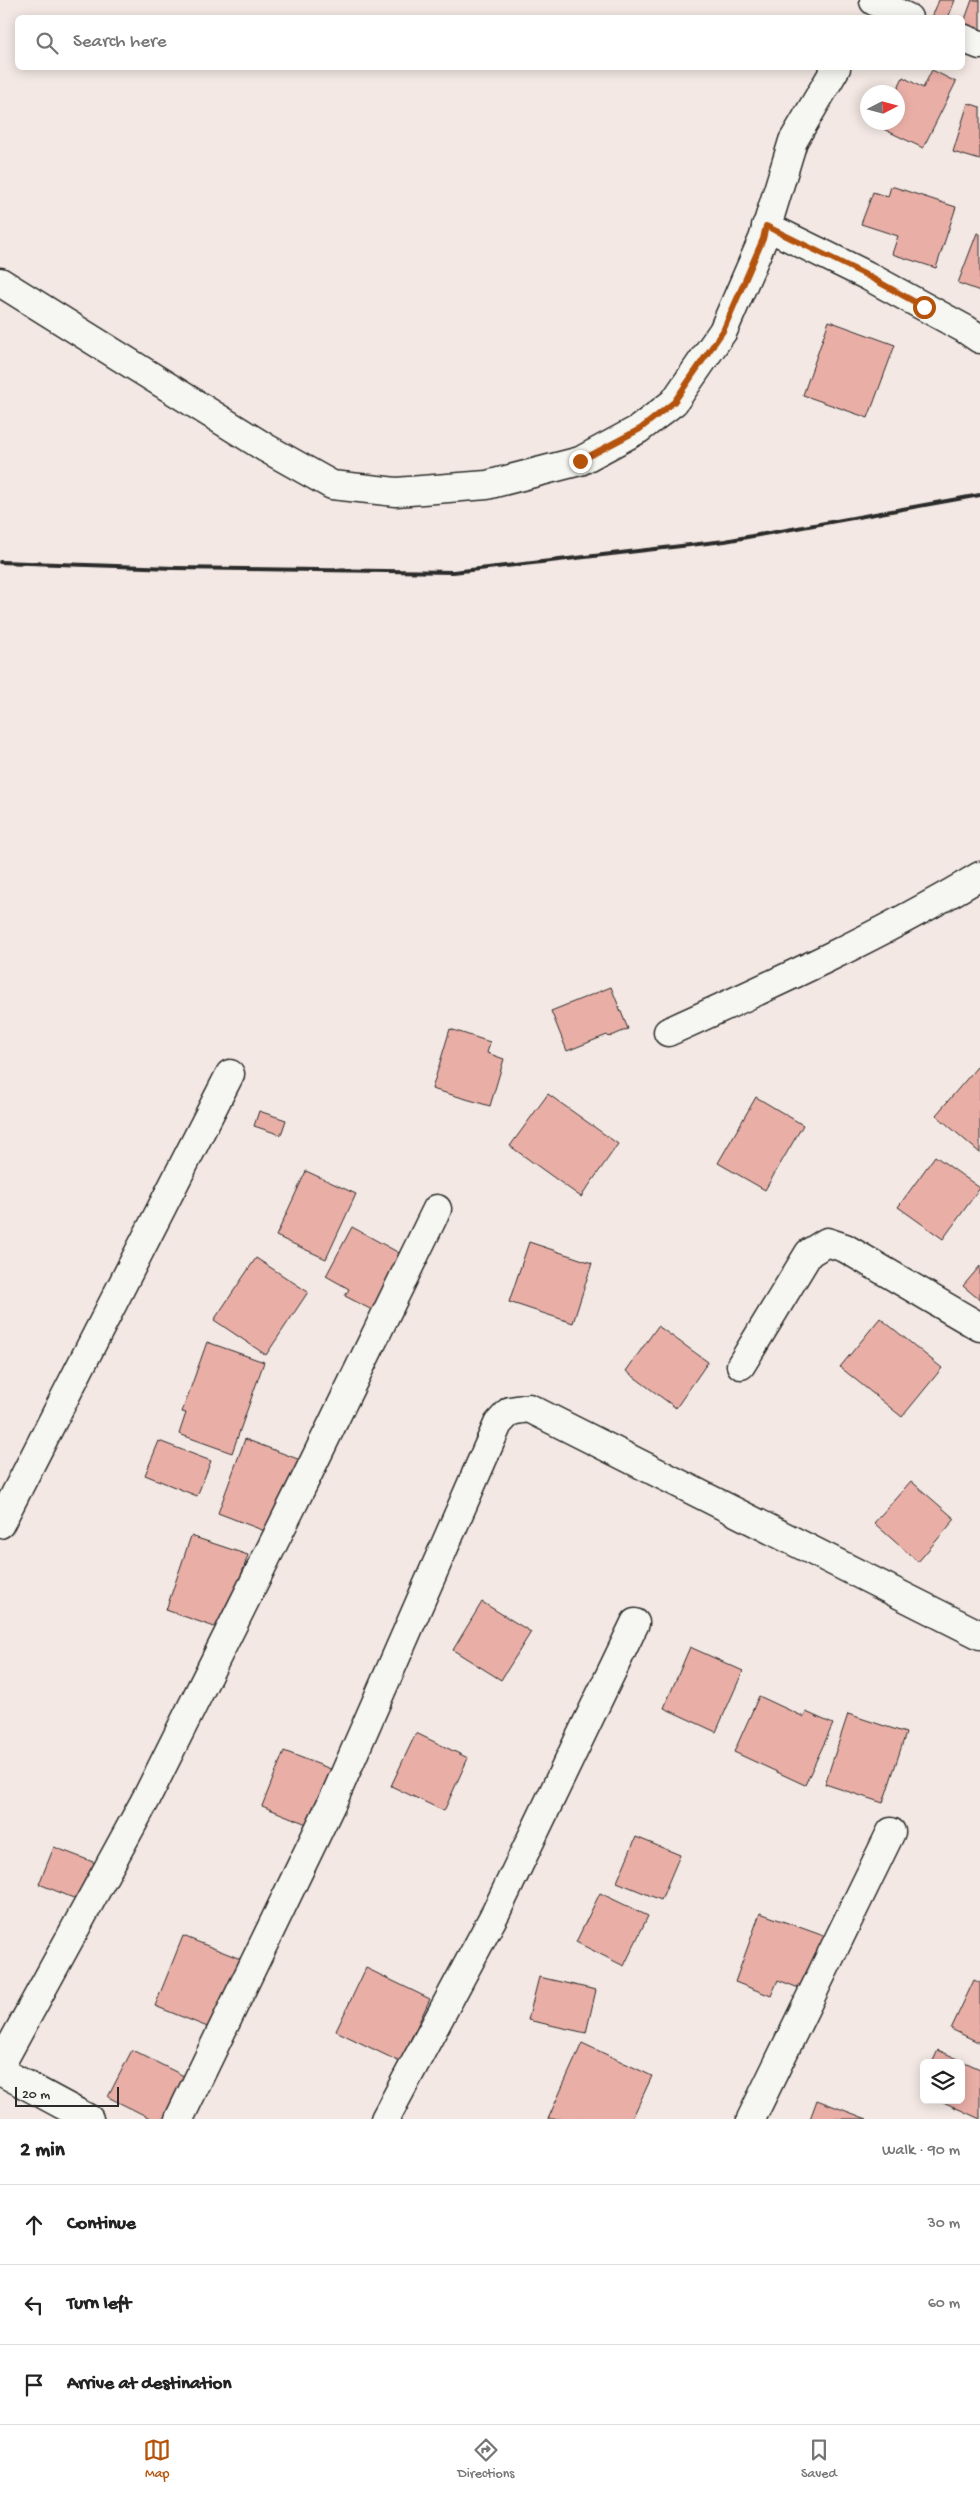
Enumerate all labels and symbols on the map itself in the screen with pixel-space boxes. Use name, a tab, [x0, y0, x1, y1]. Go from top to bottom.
north arrow	[860, 85, 905, 130]
route start	[913, 296, 936, 319]
route end	[569, 450, 592, 473]
scale bar	[15, 2084, 119, 2107]

